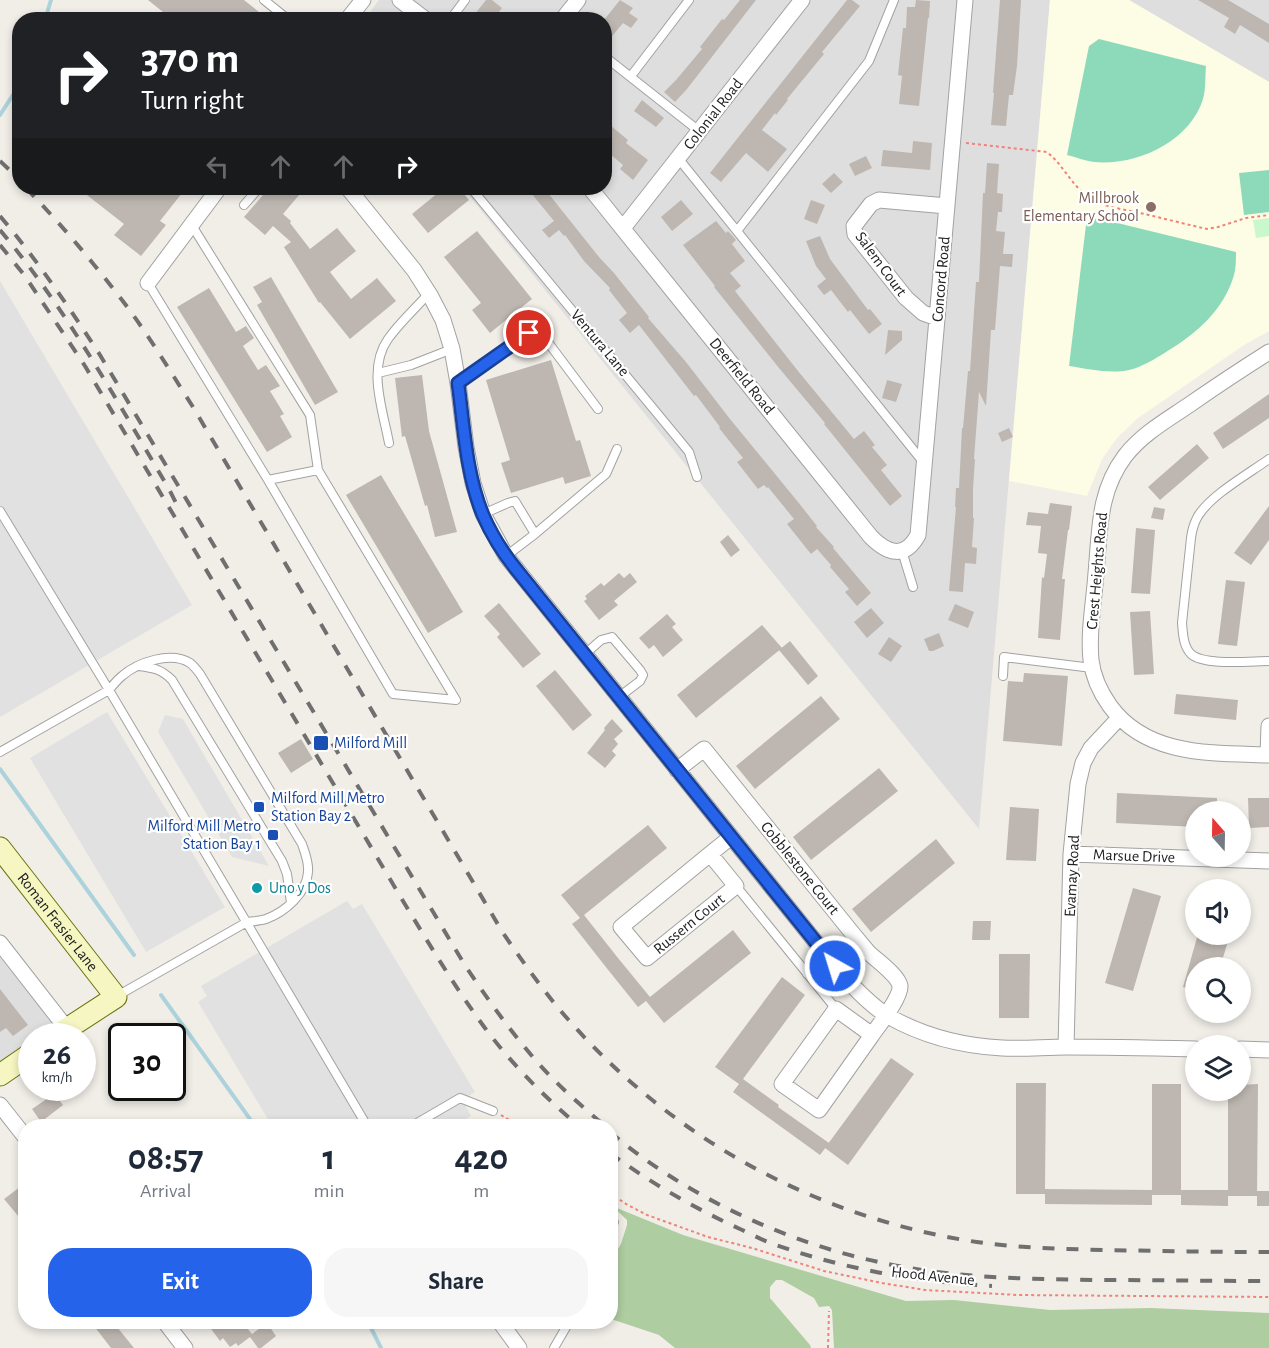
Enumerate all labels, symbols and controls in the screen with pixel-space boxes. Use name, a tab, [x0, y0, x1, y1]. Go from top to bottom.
icon: right	[42, 36, 120, 114]
text: 370 m	[141, 38, 239, 80]
street label: Colonial Road	[680, 75, 746, 153]
text: Turn right	[141, 87, 244, 114]
icon: left	[201, 150, 234, 183]
icon: ahead	[264, 150, 297, 183]
icon: ahead	[327, 150, 360, 183]
icon: right	[390, 150, 423, 183]
place label: Millbrook Elementary School	[1023, 190, 1140, 225]
marker: Millbrook Elementary School	[1144, 200, 1158, 214]
street label: Salem Court	[852, 229, 910, 299]
street label: Concord Road	[929, 236, 953, 322]
pin	[503, 307, 554, 358]
street label: Ventura Lane	[568, 307, 632, 379]
icon: arrive	[512, 316, 545, 349]
street label: Deerfield Road	[706, 335, 778, 417]
street label: Crest Heights Road	[1084, 512, 1110, 630]
marker: Milford Mill	[312, 734, 330, 752]
place label: Milford Mill	[334, 735, 407, 751]
place label: Milford Mill Metro Station Bay 2	[271, 790, 385, 825]
marker: Milford Mill Metro Station Bay 2	[252, 800, 266, 814]
north arrow	[1185, 801, 1251, 867]
map controls	[1185, 801, 1251, 1101]
place label: Milford Mill Metro Station Bay 1	[147, 818, 261, 853]
street label: Cobblestone Court	[758, 818, 842, 918]
marker: Milford Mill Metro Station Bay 1	[266, 828, 280, 842]
street label: Evamay Road	[1062, 835, 1083, 918]
street label: Marsue Drive	[1093, 847, 1175, 865]
street label: Roman Frasier Lane	[14, 870, 101, 975]
button: sound	[1185, 879, 1251, 945]
place label: Uno y Dos	[269, 880, 331, 897]
marker: Uno y Dos	[250, 881, 264, 895]
street label: Russern Court	[650, 891, 728, 957]
position arrow	[803, 934, 867, 998]
button: search	[1185, 957, 1251, 1023]
speed limit sign: 30	[108, 1023, 186, 1101]
button: layers	[1185, 1035, 1251, 1101]
text: 26	[43, 1040, 71, 1070]
text: km/h	[42, 1070, 72, 1085]
text: 08:57	[128, 1140, 204, 1176]
text: 1	[323, 1140, 335, 1176]
text: 420	[454, 1140, 508, 1176]
text: Arrival	[140, 1181, 191, 1201]
text: min	[313, 1181, 345, 1201]
text: m	[473, 1181, 489, 1201]
button: Exit	[48, 1248, 312, 1317]
button: Share	[324, 1248, 588, 1317]
street label: Hood Avenue	[890, 1264, 976, 1288]

